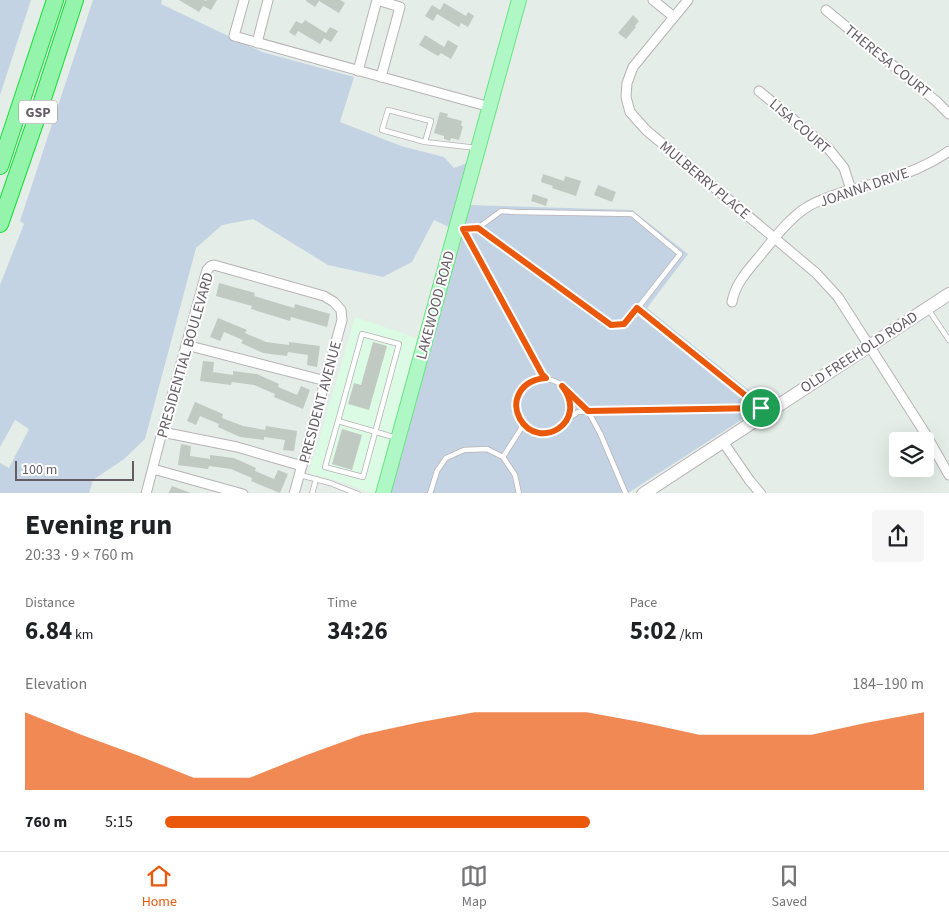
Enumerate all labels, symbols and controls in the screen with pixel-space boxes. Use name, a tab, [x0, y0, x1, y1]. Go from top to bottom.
street label: THERESA COURT	[840, 20, 935, 103]
street label: LISA COURT	[765, 94, 835, 159]
road number: GSP	[19, 100, 57, 124]
street label: MULBERRY PLACE	[655, 136, 754, 225]
street label: JOANNA DRIVE	[817, 162, 912, 213]
street label: LAKEWOOD ROAD	[411, 249, 460, 362]
street label: PRESIDENTIAL BOULEVARD	[152, 270, 219, 440]
street label: OLD FREEHOLD ROAD	[796, 307, 922, 398]
street label: PRESIDENT AVENUE	[294, 339, 347, 466]
pin	[740, 387, 782, 429]
icon: arrive	[747, 394, 775, 422]
map controls	[889, 432, 934, 477]
button: layers	[889, 432, 934, 477]
scale bar	[15, 458, 134, 482]
text: 100 m	[22, 460, 57, 480]
text: Evening run	[25, 505, 172, 545]
button: share	[872, 510, 924, 562]
text: 20:33 · 9 × 760 m	[25, 544, 134, 566]
text: Distance	[25, 593, 75, 613]
text: Time	[327, 593, 357, 613]
text: Pace	[630, 593, 657, 613]
text: 6.84	[25, 613, 72, 649]
text: 34:26	[327, 613, 388, 649]
text: 5:02	[630, 613, 677, 649]
text: km	[72, 625, 93, 645]
text: /km	[677, 625, 703, 645]
text: Elevation	[25, 673, 87, 695]
text: 184–190 m	[852, 673, 924, 695]
text: 760 m	[25, 811, 67, 833]
text: 5:15	[105, 811, 133, 833]
tab: Home	[142, 862, 177, 912]
tab: Map	[460, 862, 488, 912]
tab: Saved	[772, 862, 807, 912]

